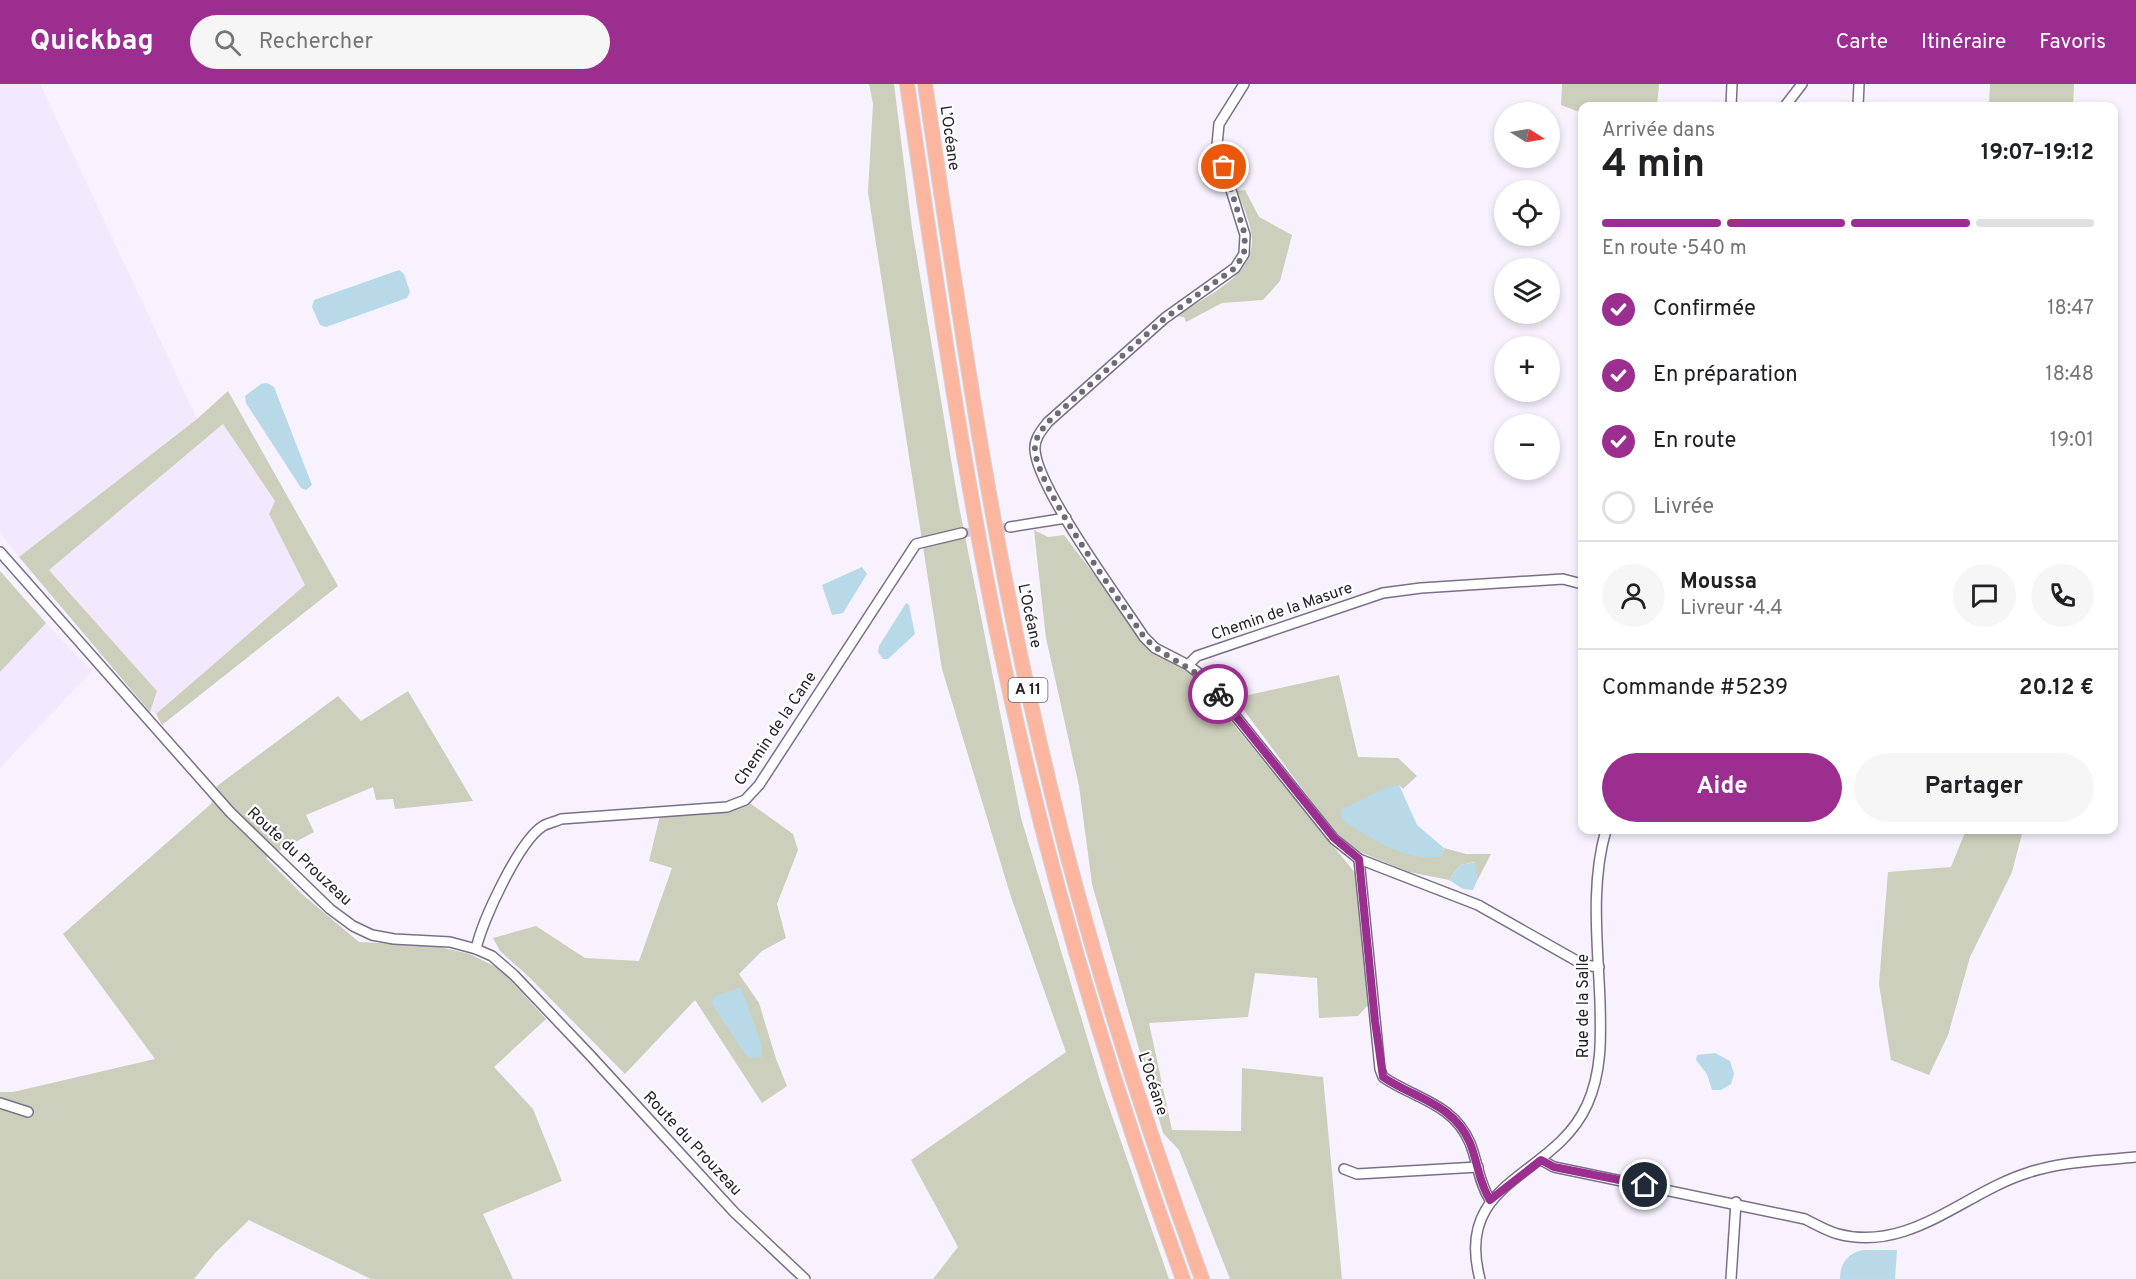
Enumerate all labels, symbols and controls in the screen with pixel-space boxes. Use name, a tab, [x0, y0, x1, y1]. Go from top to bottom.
search box	[190, 15, 610, 69]
text: Quickbag	[30, 24, 154, 60]
icon: search	[211, 26, 244, 59]
text: Rechercher	[259, 29, 373, 56]
text: Carte	[1836, 29, 1888, 56]
text: Itinéraire	[1921, 29, 2006, 56]
text: Favoris	[2039, 29, 2106, 56]
north arrow	[1494, 102, 1560, 168]
map controls	[1494, 102, 1560, 480]
street label: L’Océane	[935, 104, 963, 172]
text: Arrivée dans	[1602, 118, 1715, 144]
text: 19:07–19:12	[1981, 140, 2094, 167]
pin	[1198, 141, 1249, 192]
text: 4 min	[1602, 142, 1705, 191]
icon: bag	[1207, 150, 1240, 183]
button: locate	[1494, 180, 1560, 246]
text: En route · 540 m	[1602, 236, 1747, 262]
button: layers	[1494, 258, 1560, 324]
icon: check	[1602, 293, 1635, 326]
text: Confirmée	[1653, 296, 1756, 323]
text: 18:47	[2047, 296, 2094, 322]
button: +	[1494, 336, 1560, 402]
icon: check	[1602, 359, 1635, 392]
text: En préparation	[1653, 362, 1798, 389]
text: 18:48	[2045, 362, 2094, 388]
button: −	[1494, 414, 1560, 480]
icon: check	[1602, 425, 1635, 458]
text: En route	[1653, 428, 1736, 455]
text: 19:01	[2050, 428, 2094, 454]
text: Livrée	[1653, 494, 1714, 521]
button: person	[1602, 564, 1665, 627]
button: chat	[1953, 564, 2016, 627]
button: phone	[2031, 564, 2094, 627]
text: Moussa	[1680, 569, 1757, 596]
street label: Chemin de la Masure	[1209, 578, 1355, 646]
street label: L’Océane	[1012, 582, 1046, 650]
text: Livreur · 4.4	[1680, 596, 1783, 622]
courier	[1188, 664, 1248, 724]
street label: Chemin de la Cane	[730, 668, 822, 790]
text: Commande #5239	[1602, 675, 1788, 702]
text: 20.12 €	[2019, 675, 2094, 702]
road number: A 11	[1008, 678, 1048, 702]
icon: bike	[1202, 678, 1235, 711]
button: Aide	[1602, 753, 1842, 822]
button: Partager	[1854, 753, 2094, 822]
street label: Route du Prouzeau	[242, 803, 356, 911]
street label: Rue de la Salle	[1574, 954, 1594, 1058]
street label: L’Océane	[1132, 1050, 1172, 1118]
street label: Route du Prouzeau	[638, 1087, 746, 1201]
pin	[1619, 1159, 1670, 1210]
icon: home	[1628, 1168, 1661, 1201]

